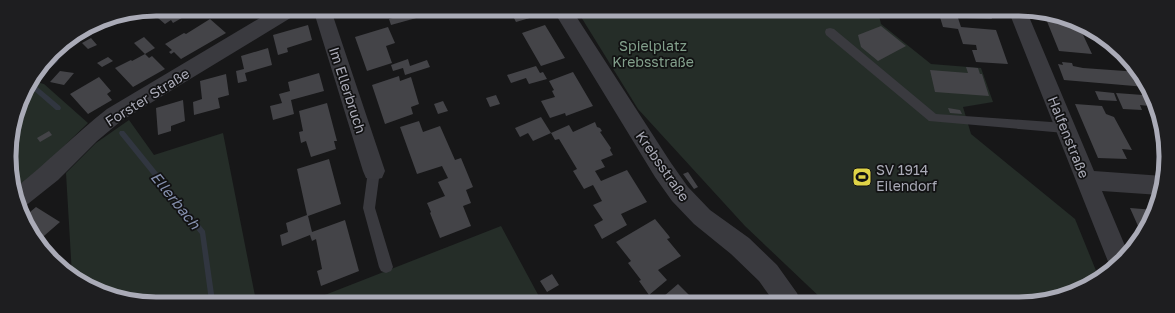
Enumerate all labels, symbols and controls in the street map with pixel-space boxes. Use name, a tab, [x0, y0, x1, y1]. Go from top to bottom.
park label: Spielplatz Krebsstraße	[612, 37, 694, 70]
street label: Im Ellerbruch	[326, 45, 370, 135]
street label: Forster Straße	[102, 64, 192, 130]
street label: Halfenstraße	[1045, 94, 1093, 180]
street label: Krebsstraße	[633, 128, 693, 204]
place label: SV 1914 Eilendorf	[876, 161, 937, 194]
sports icon: SV 1914 Eilendorf	[851, 166, 873, 188]
water label: Ellerbach	[148, 168, 205, 233]

